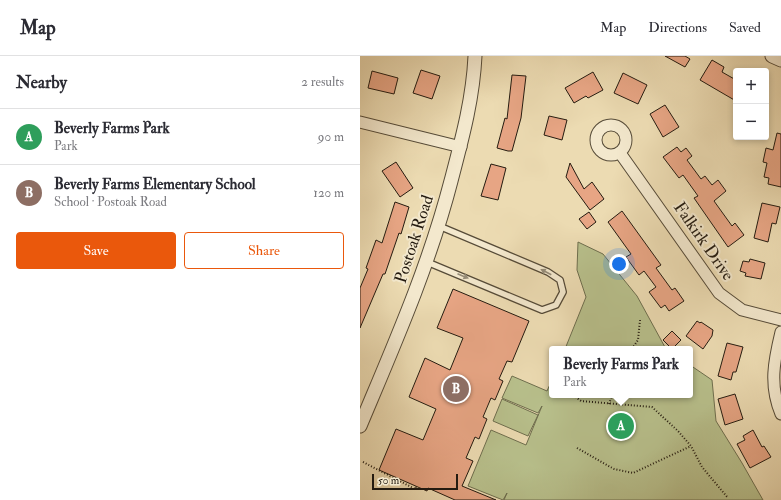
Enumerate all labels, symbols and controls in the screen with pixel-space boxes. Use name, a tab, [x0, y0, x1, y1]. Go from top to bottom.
text: Map	[20, 16, 56, 40]
text: Map	[600, 19, 626, 36]
text: Directions	[648, 19, 707, 36]
text: Saved	[729, 19, 761, 36]
map controls	[733, 68, 769, 140]
button: +	[733, 68, 769, 104]
text: Nearby	[16, 72, 67, 93]
text: 2 results	[301, 74, 344, 90]
button: −	[733, 104, 769, 140]
text: Beverly Farms Park	[54, 119, 170, 138]
text: A	[25, 129, 33, 145]
text: 90 m	[318, 129, 344, 145]
text: Park	[54, 138, 78, 154]
text: Beverly Farms Elementary School	[54, 175, 256, 194]
text: B	[25, 185, 33, 201]
text: 120 m	[313, 185, 344, 201]
street label: Postoak Road	[390, 192, 438, 286]
text: School · Postoak Road	[54, 194, 167, 210]
street label: Falkirk Drive	[669, 198, 739, 284]
button: Save	[16, 232, 176, 269]
button: Share	[184, 232, 344, 269]
your location	[609, 254, 629, 274]
one-way arrow	[541, 269, 552, 275]
one-way arrow	[458, 274, 470, 280]
popup	[549, 346, 693, 398]
text: Beverly Farms Park	[563, 355, 679, 374]
pin: B	[443, 374, 469, 404]
text: Park	[563, 374, 587, 390]
pin: A	[608, 411, 634, 441]
scale bar	[372, 472, 458, 491]
text: 50 m	[378, 474, 399, 487]

